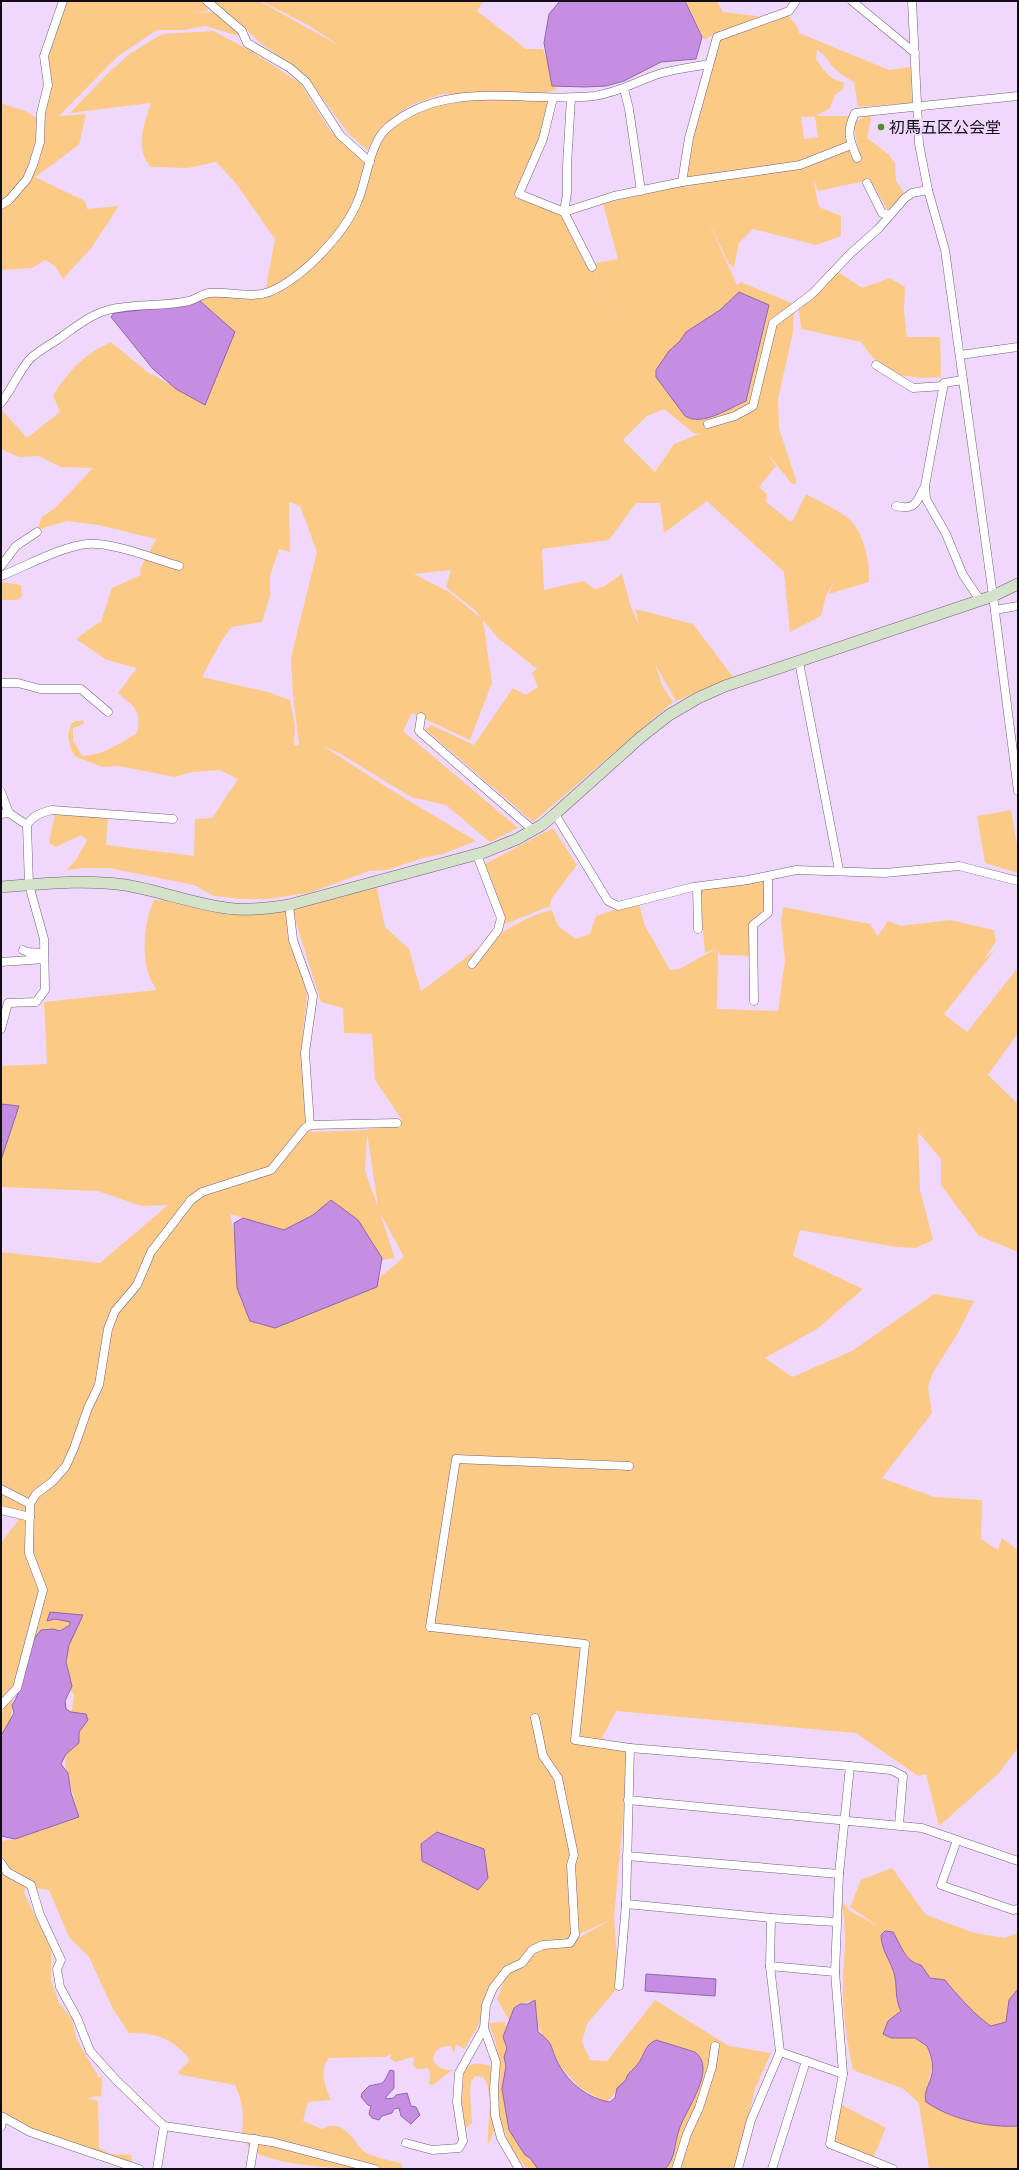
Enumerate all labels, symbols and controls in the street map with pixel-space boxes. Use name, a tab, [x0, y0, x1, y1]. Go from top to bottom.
place label: 初馬五区公会堂	[889, 118, 1001, 137]
marker: 初馬五区公会堂	[876, 122, 886, 132]

